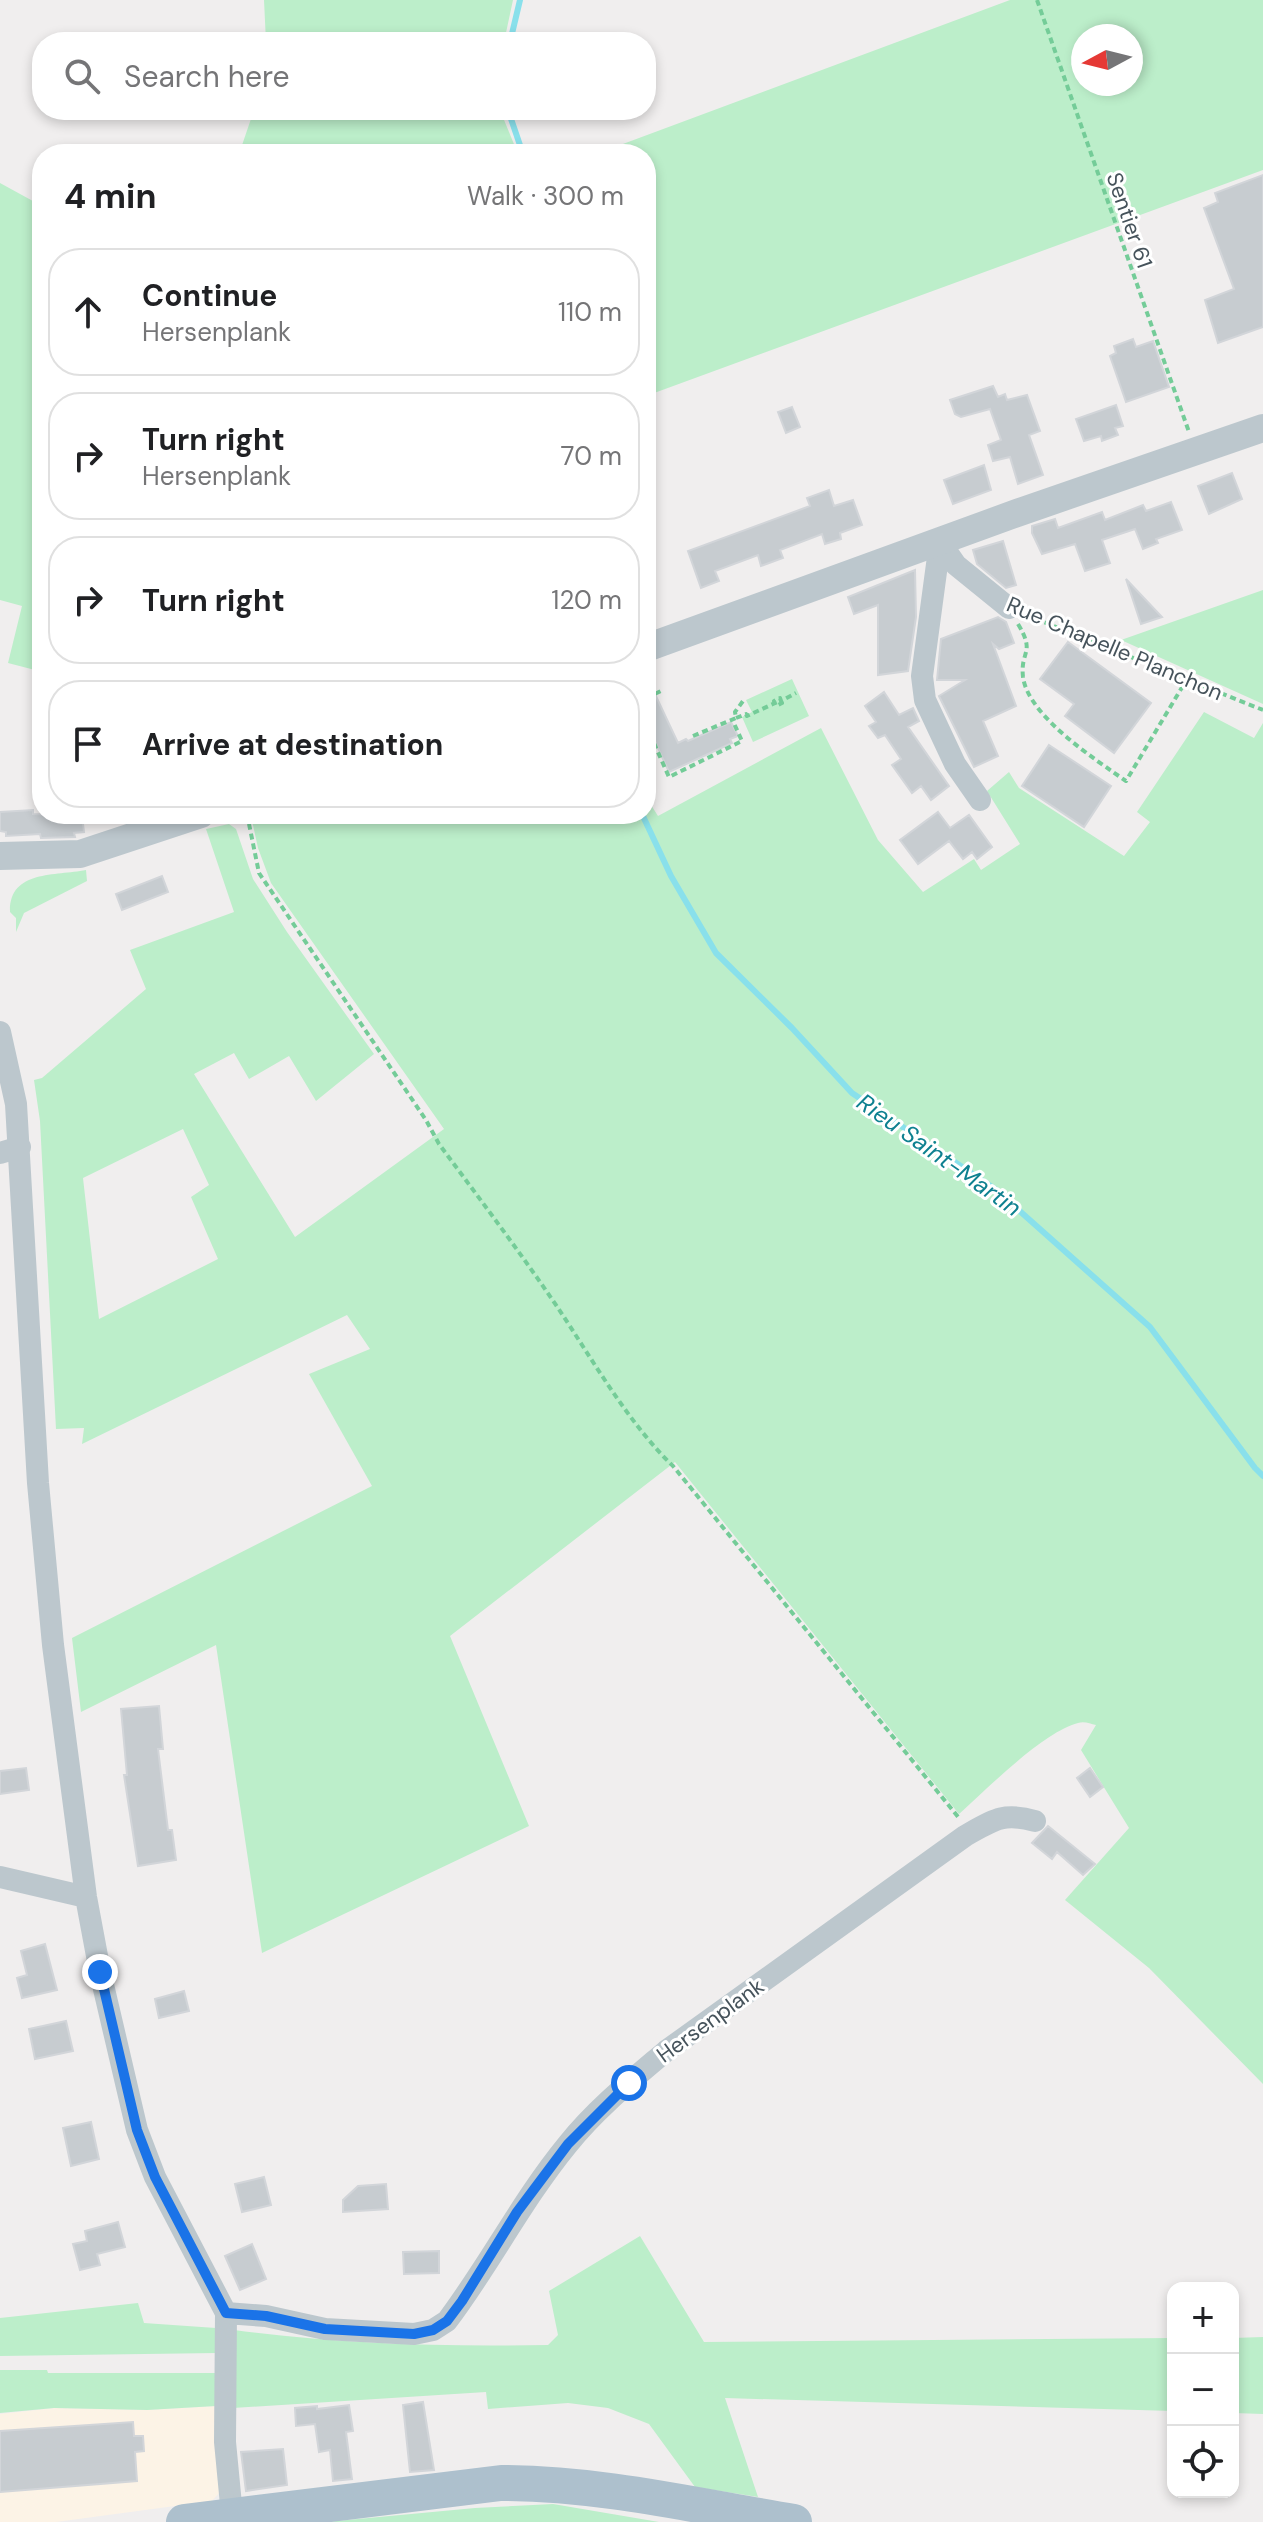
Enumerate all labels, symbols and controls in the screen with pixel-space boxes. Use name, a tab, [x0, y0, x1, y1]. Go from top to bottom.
north arrow	[1071, 24, 1143, 96]
search box	[32, 32, 656, 120]
icon: search	[60, 54, 104, 98]
text: Search here	[124, 57, 290, 96]
street label: Sentier 61	[1100, 169, 1159, 272]
text: 4 min	[64, 174, 156, 219]
text: Walk · 300 m	[467, 179, 624, 213]
text: Continue	[142, 276, 277, 315]
icon: ahead	[66, 290, 110, 334]
text: 110 m	[558, 295, 622, 329]
text: Hersenplank	[142, 315, 291, 349]
text: Turn right	[142, 420, 285, 459]
icon: right	[66, 434, 110, 478]
text: 70 m	[561, 439, 622, 473]
text: Hersenplank	[142, 459, 291, 493]
icon: right	[66, 578, 110, 622]
text: Turn right	[142, 581, 285, 620]
text: 120 m	[551, 583, 622, 617]
street label: Rue Chapelle Planchon	[1002, 590, 1227, 707]
icon: arrive	[66, 722, 110, 766]
text: Arrive at destination	[142, 725, 443, 764]
water label: Rieu Saint-Martin	[851, 1086, 1028, 1223]
route end	[82, 1954, 118, 1990]
street label: Hersenplank	[651, 1972, 770, 2069]
route start	[611, 2065, 647, 2101]
map controls	[1167, 2282, 1239, 2498]
button: +	[1167, 2282, 1239, 2354]
button: −	[1167, 2354, 1239, 2426]
button: locate	[1167, 2426, 1239, 2498]

